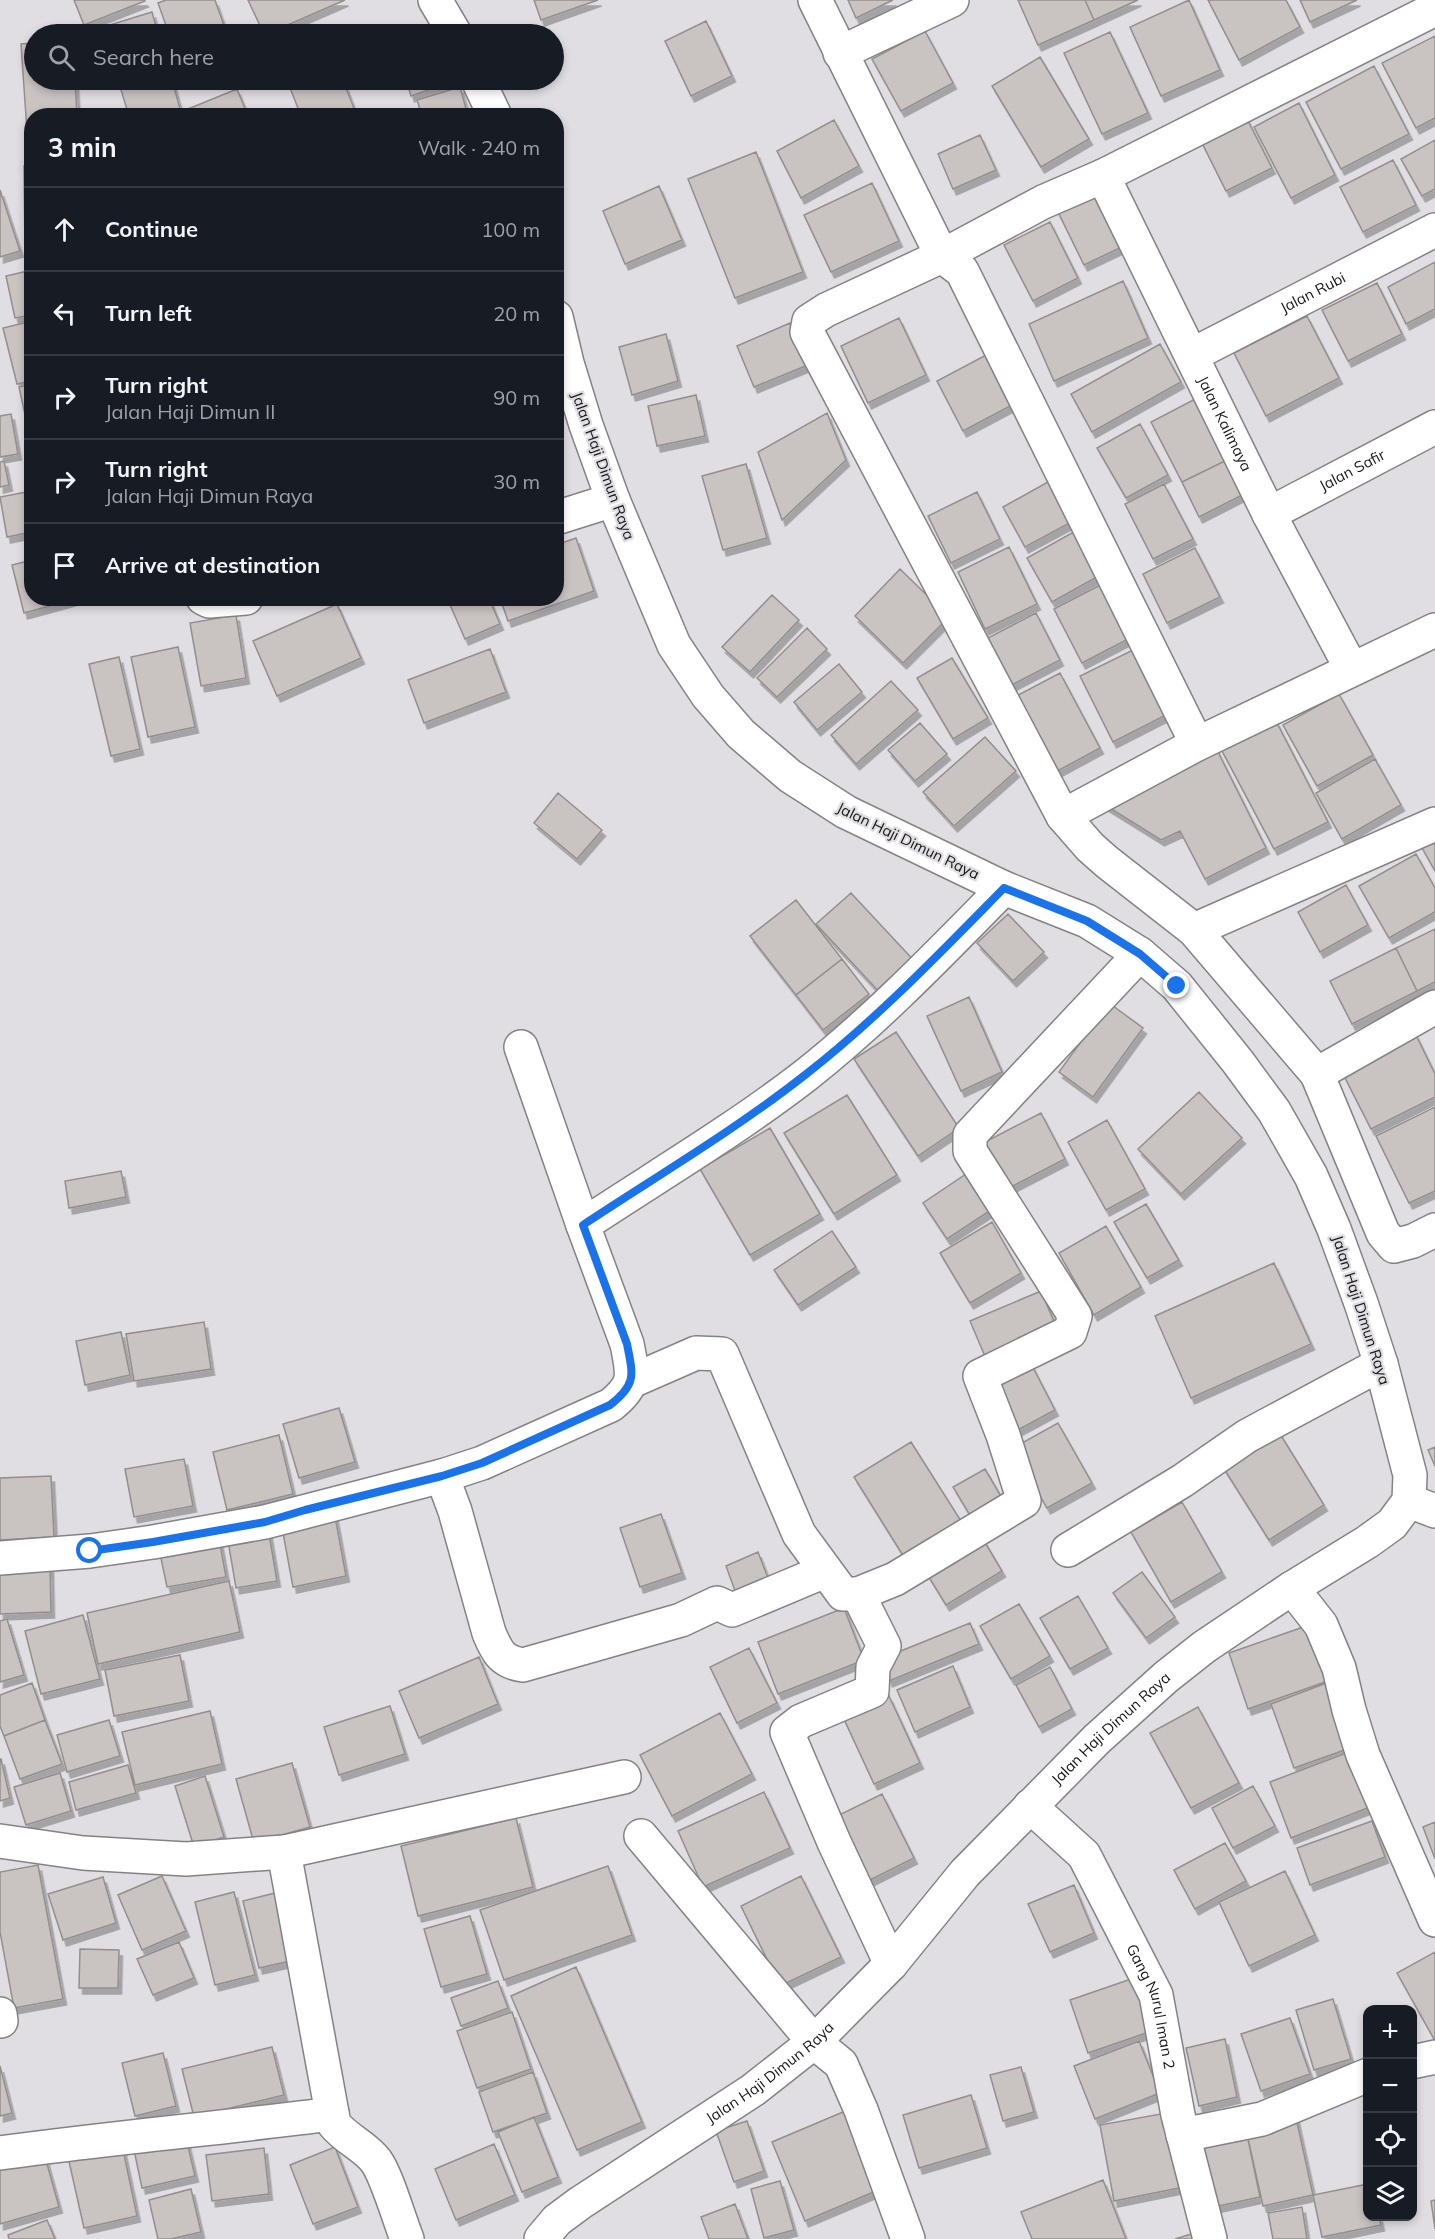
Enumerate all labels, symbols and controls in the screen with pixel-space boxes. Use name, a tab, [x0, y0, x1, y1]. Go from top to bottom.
search box	[24, 24, 564, 90]
icon: search	[45, 41, 78, 74]
text: Search here	[93, 43, 214, 71]
text: 3 min	[48, 131, 117, 164]
text: Walk · 240 m	[418, 135, 540, 160]
icon: ahead	[48, 213, 81, 246]
text: Continue	[105, 215, 198, 243]
text: 100 m	[481, 217, 540, 242]
street label: Jalan Rubi	[1277, 268, 1349, 317]
icon: left	[48, 297, 81, 330]
text: Turn left	[105, 299, 192, 327]
text: 20 m	[493, 301, 540, 326]
text: Turn right	[105, 371, 208, 399]
street label: Jalan Kalimaya	[1194, 373, 1257, 474]
icon: right	[48, 381, 81, 414]
text: 90 m	[493, 385, 540, 410]
street label: Jalan Haji Dimun Raya	[568, 389, 639, 542]
text: Jalan Haji Dimun II	[105, 399, 275, 424]
street label: Jalan Safir	[1316, 445, 1389, 495]
text: Turn right	[105, 455, 208, 483]
icon: right	[48, 465, 81, 498]
text: 30 m	[493, 469, 540, 494]
text: Jalan Haji Dimun Raya	[105, 483, 313, 508]
icon: arrive	[48, 549, 81, 582]
text: Arrive at destination	[105, 551, 320, 579]
street label: Jalan Haji Dimun Raya	[834, 798, 983, 883]
route end	[1163, 972, 1189, 998]
street label: Jalan Haji Dimun Raya	[1328, 1233, 1395, 1387]
route start	[76, 1537, 102, 1563]
street label: Jalan Haji Dimun Raya	[1047, 1668, 1174, 1789]
street label: Gang Nurul Iman 2	[1122, 1941, 1179, 2071]
map controls	[1363, 2005, 1417, 2221]
button: +	[1363, 2005, 1417, 2059]
street label: Jalan Haji Dimun Raya	[702, 2018, 838, 2127]
button: −	[1363, 2059, 1417, 2113]
button: locate	[1363, 2113, 1417, 2167]
button: layers	[1363, 2167, 1417, 2221]

